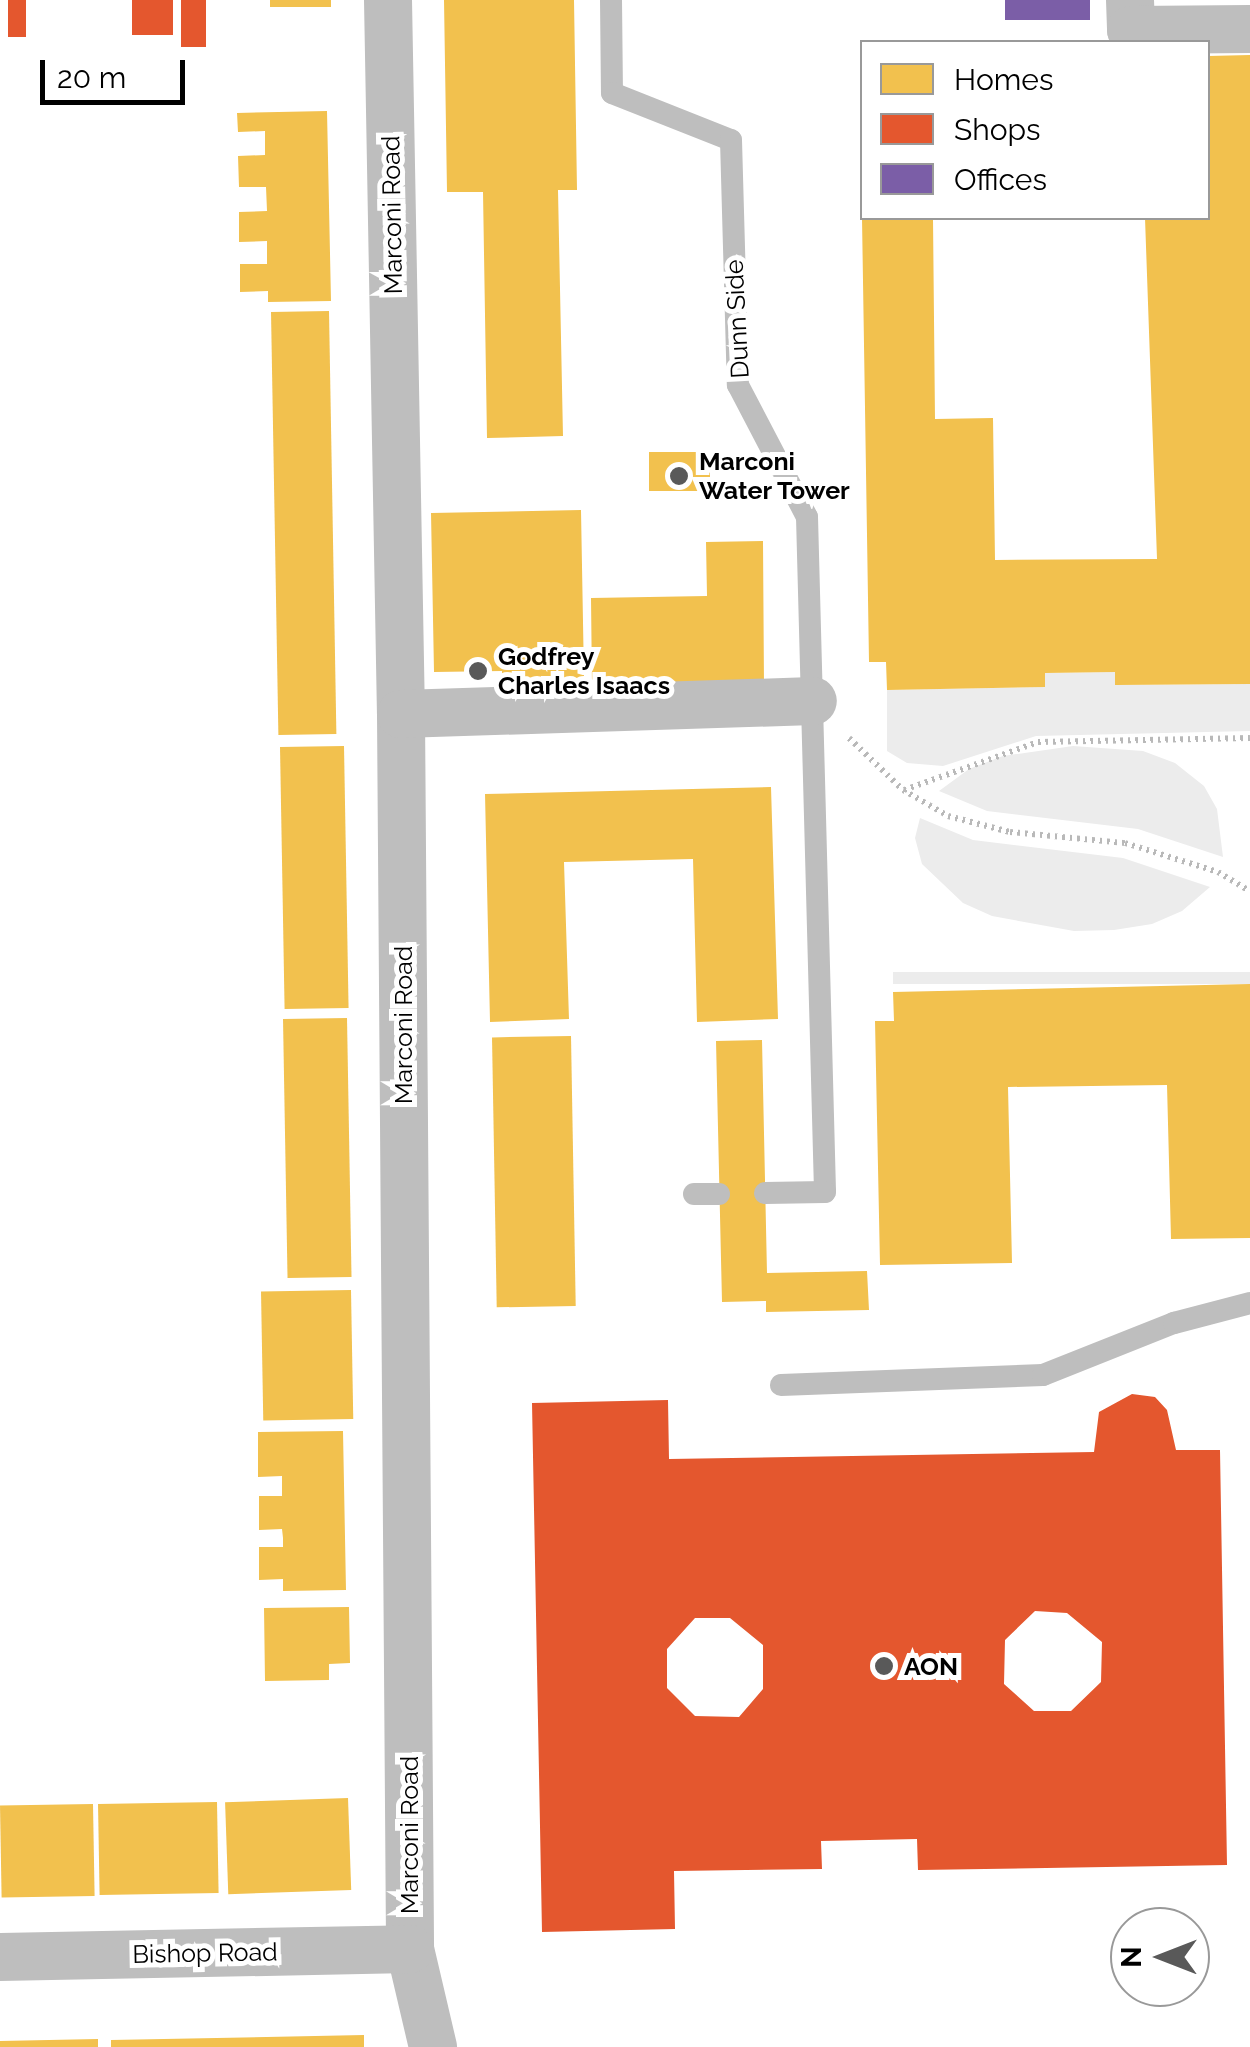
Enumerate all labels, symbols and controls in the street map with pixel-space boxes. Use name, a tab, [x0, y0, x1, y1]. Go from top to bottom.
scale bar	[45, 40, 190, 102]
legend	[860, 40, 1210, 220]
text: 20 m	[57, 60, 126, 95]
text: Homes	[954, 62, 1053, 97]
text: Shops	[954, 112, 1041, 147]
street label: Marconi Road	[376, 135, 408, 295]
text: Offices	[954, 162, 1047, 197]
street label: Dunn Side	[719, 259, 755, 379]
place label: Marconi Water Tower	[699, 447, 851, 506]
marker: Marconi Water Tower	[668, 465, 690, 487]
place label: Godfrey Charles Isaacs	[498, 642, 670, 701]
marker: Godfrey Charles Isaacs	[467, 660, 489, 682]
street label: Marconi Road	[388, 946, 418, 1104]
place label: AON	[904, 1651, 958, 1681]
marker: AON	[873, 1655, 895, 1677]
street label: Marconi Road	[394, 1756, 424, 1914]
north arrow	[1110, 1907, 1210, 2007]
street label: Bishop Road	[132, 1937, 278, 1969]
text: N	[1115, 1946, 1148, 1968]

